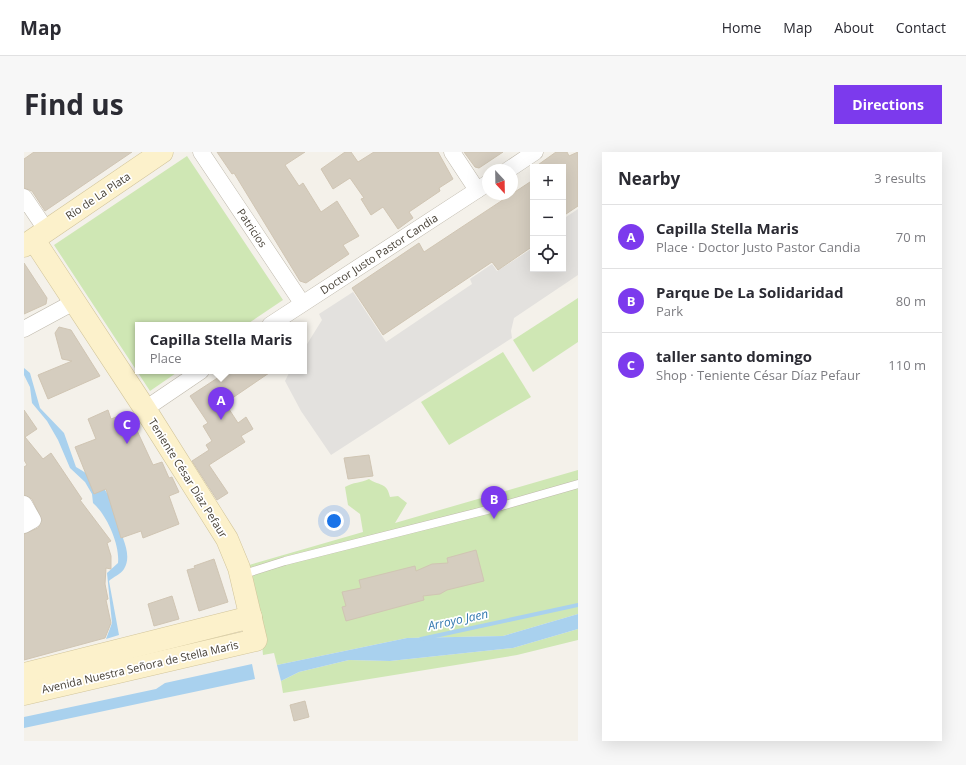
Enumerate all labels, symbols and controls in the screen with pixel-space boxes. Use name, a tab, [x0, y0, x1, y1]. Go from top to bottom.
text: Map	[20, 15, 61, 41]
text: Home	[722, 18, 761, 37]
text: Map	[783, 18, 812, 37]
text: About	[834, 18, 874, 37]
text: Contact	[896, 18, 946, 37]
text: Find us	[24, 85, 124, 123]
button: Directions	[834, 85, 942, 124]
north arrow	[482, 164, 518, 200]
map controls	[530, 164, 566, 272]
button: +	[530, 164, 566, 200]
text: Nearby	[618, 167, 680, 190]
street label: Río de La Plata	[62, 168, 133, 223]
text: 3 results	[874, 169, 926, 187]
button: −	[530, 200, 566, 236]
street label: Patricios	[234, 205, 271, 250]
street label: Doctor Justo Pastor Candia	[317, 210, 440, 297]
text: Capilla Stella Maris	[656, 218, 799, 238]
text: A	[627, 228, 635, 246]
text: 70 m	[896, 228, 926, 246]
button: locate	[530, 236, 566, 272]
text: Place · Doctor Justo Pastor Candia	[656, 238, 860, 256]
text: Parque De La Solidaridad	[656, 282, 843, 302]
text: B	[627, 292, 635, 310]
text: 80 m	[896, 292, 926, 310]
text: Park	[656, 302, 683, 320]
popup	[135, 322, 307, 374]
text: Capilla Stella Maris	[150, 329, 292, 349]
text: taller santo domingo	[656, 346, 812, 366]
text: Place	[150, 349, 182, 367]
text: C	[627, 356, 635, 374]
text: 110 m	[888, 356, 926, 374]
text: Shop · Teniente César Díaz Pefaur	[656, 366, 860, 384]
pin: A	[208, 387, 234, 420]
pin: C	[114, 411, 140, 444]
street label: Teniente César Díaz Pefaur	[145, 415, 232, 541]
pin: B	[481, 486, 507, 519]
your location	[324, 511, 344, 531]
water label: Arroyo Jaen	[425, 605, 490, 634]
street label: Avenida Nuestra Señora de Stella Maris	[40, 637, 240, 697]

